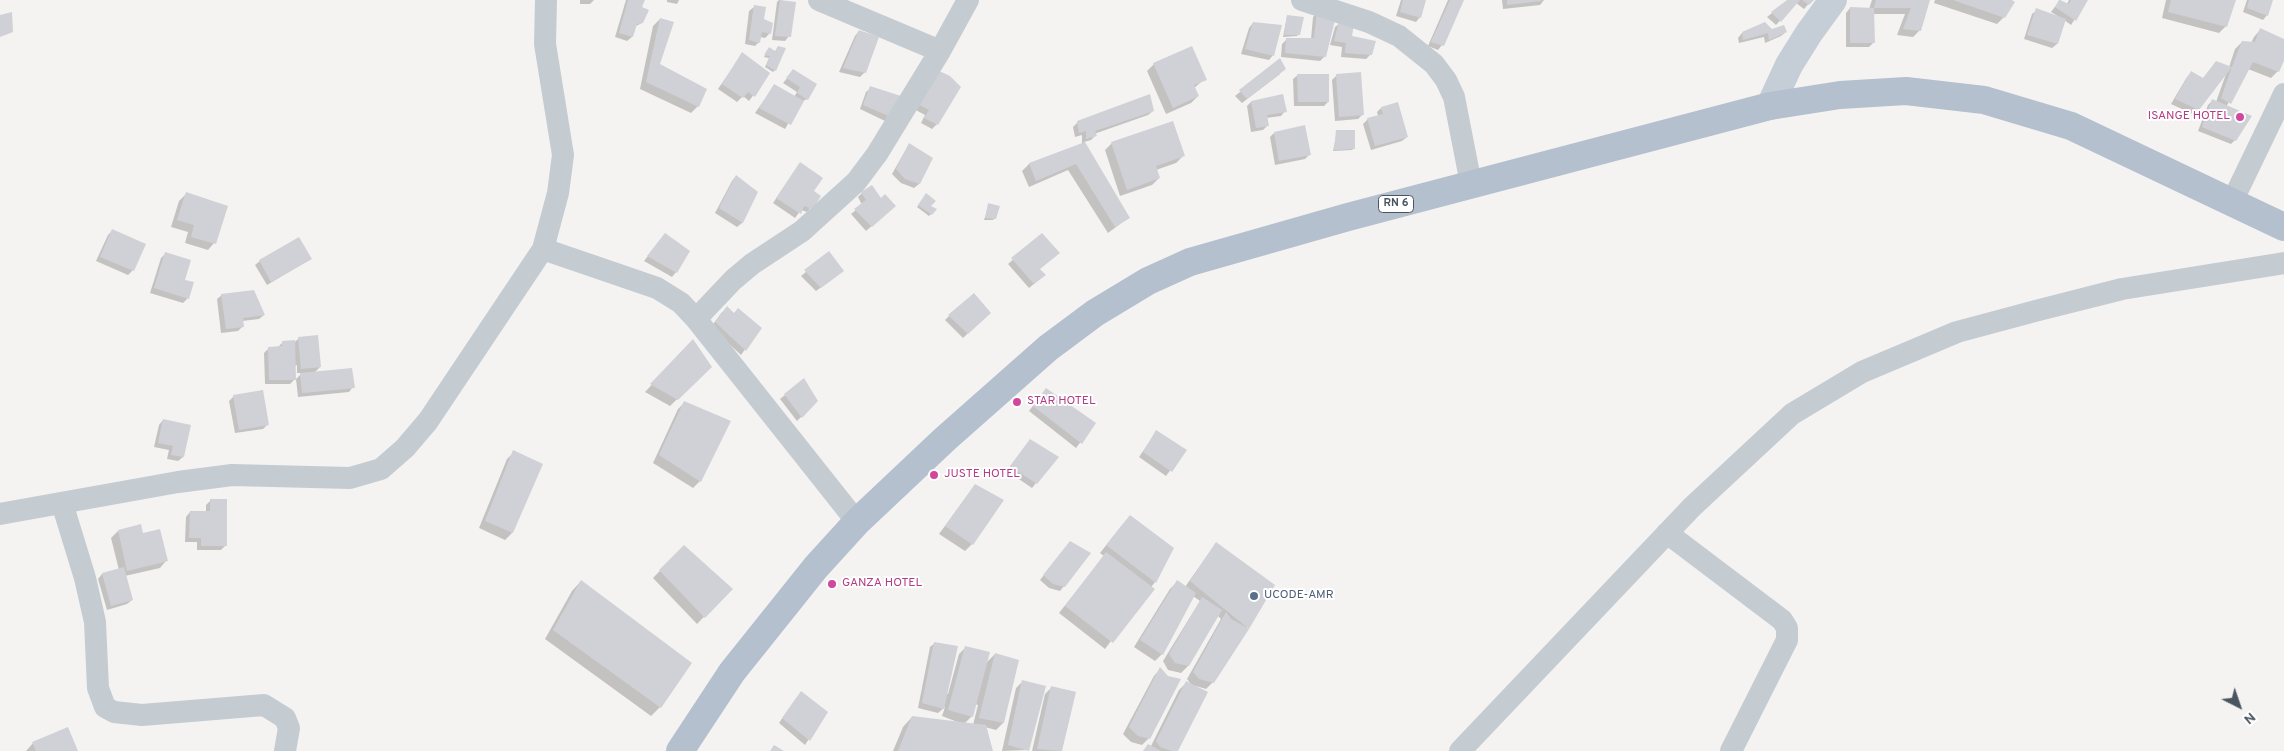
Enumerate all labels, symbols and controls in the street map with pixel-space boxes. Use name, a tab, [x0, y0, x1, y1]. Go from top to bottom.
place label: ISANGE HOTEL	[2148, 110, 2230, 124]
marker: ISANGE HOTEL	[2234, 111, 2246, 123]
road number: RN 6	[1378, 195, 1414, 212]
place label: STAR HOTEL	[1027, 395, 1096, 409]
marker: STAR HOTEL	[1011, 396, 1023, 408]
place label: JUSTE HOTEL	[944, 468, 1020, 482]
marker: JUSTE HOTEL	[928, 469, 940, 481]
place label: GANZA HOTEL	[842, 577, 922, 591]
marker: GANZA HOTEL	[826, 578, 838, 590]
place label: UCODE-AMR	[1264, 589, 1334, 603]
marker: UCODE-AMR	[1248, 590, 1260, 602]
north arrow	[2214, 681, 2264, 731]
text: N	[2240, 708, 2259, 727]

